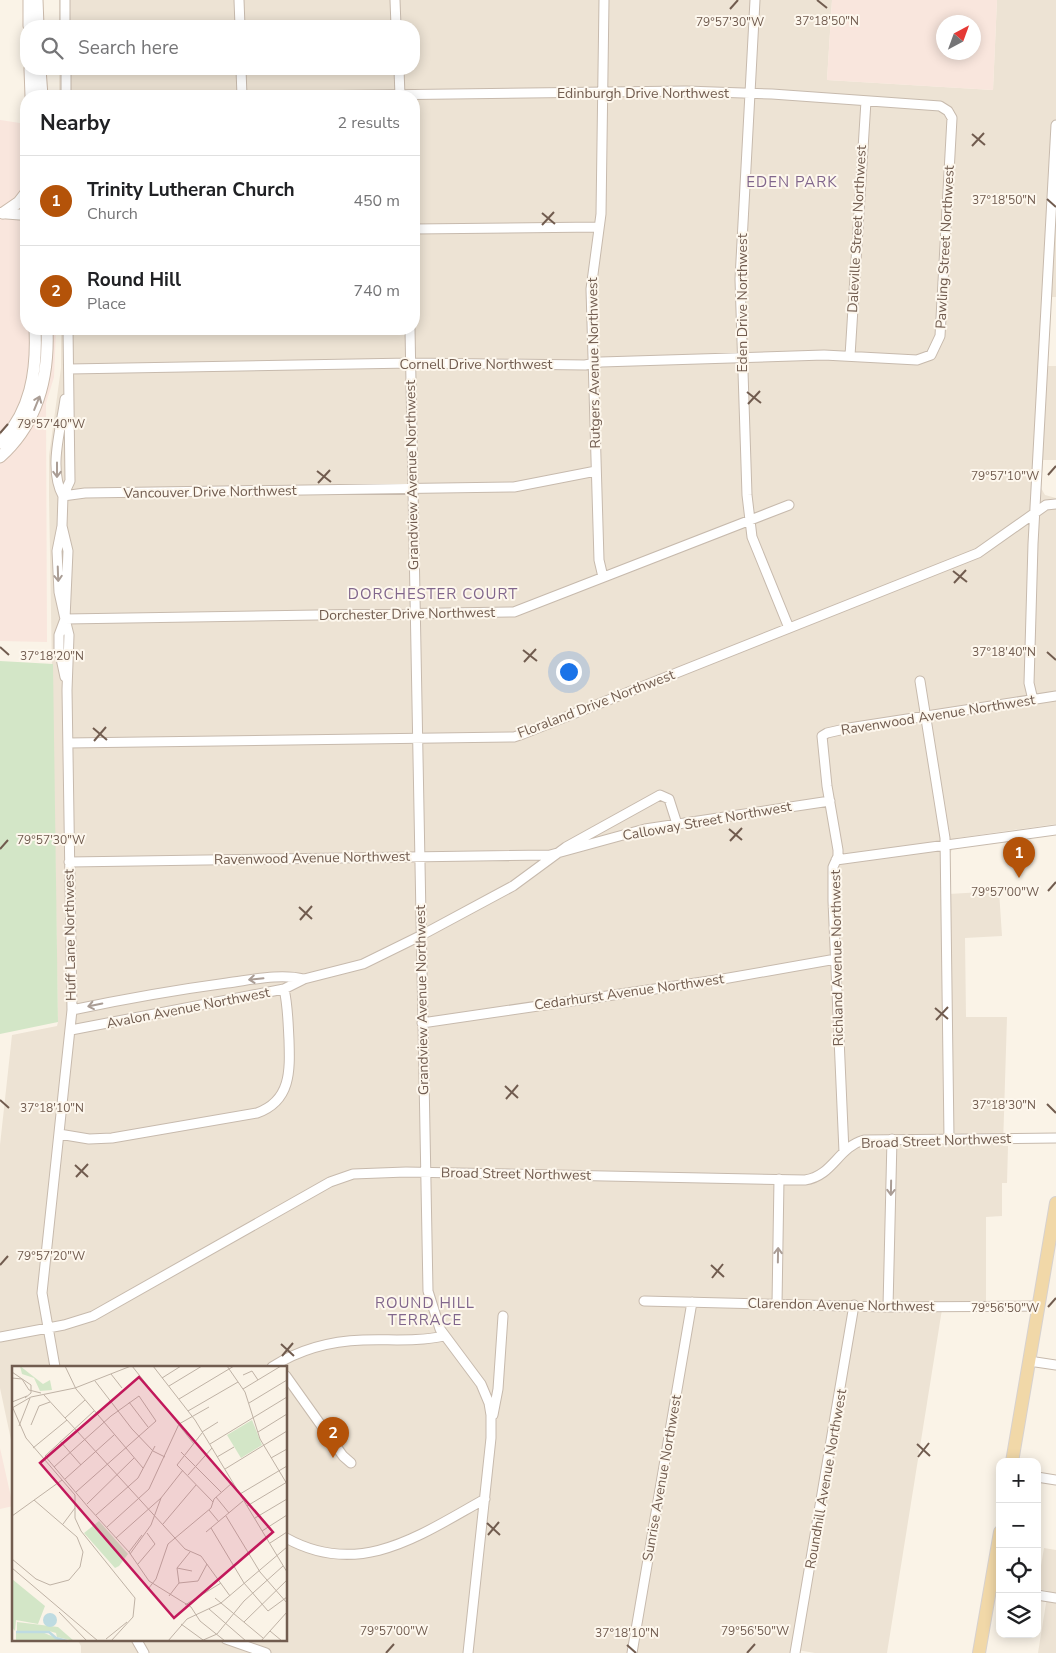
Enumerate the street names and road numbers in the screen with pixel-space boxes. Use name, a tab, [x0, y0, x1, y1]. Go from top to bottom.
street label: Edinburgh Drive Northwest	[557, 84, 729, 103]
street label: Daleville Street Northwest	[843, 145, 871, 313]
street label: Pawling Street Northwest	[931, 165, 959, 329]
street label: Eden Drive Northwest	[733, 233, 752, 373]
street label: Rutgers Avenue Northwest	[583, 277, 605, 449]
street label: Cornell Drive Northwest	[400, 355, 552, 374]
street label: Grandview Avenue Northwest	[401, 380, 423, 570]
street label: Vancouver Drive Northwest	[122, 481, 297, 503]
street label: Dorchester Drive Northwest	[319, 603, 495, 625]
street label: Floraland Drive Northwest	[515, 665, 677, 743]
street label: Ravenwood Avenue Northwest	[840, 690, 1037, 740]
street label: Calloway Street Northwest	[621, 797, 793, 845]
street label: Ravenwood Avenue Northwest	[214, 847, 410, 869]
street label: Huff Lane Northwest	[59, 869, 81, 1001]
street label: Richland Avenue Northwest	[826, 869, 848, 1046]
street label: Grandview Avenue Northwest	[411, 905, 433, 1095]
street label: Cedarhurst Avenue Northwest	[533, 969, 725, 1015]
street label: Avalon Avenue Northwest	[105, 983, 271, 1033]
street label: Broad Street Northwest	[861, 1129, 1011, 1153]
street label: Broad Street Northwest	[441, 1163, 591, 1185]
street label: Clarendon Avenue Northwest	[747, 1294, 935, 1316]
street label: Roundhill Avenue Northwest	[801, 1387, 851, 1570]
street label: Sunrise Avenue Northwest	[638, 1393, 686, 1563]

